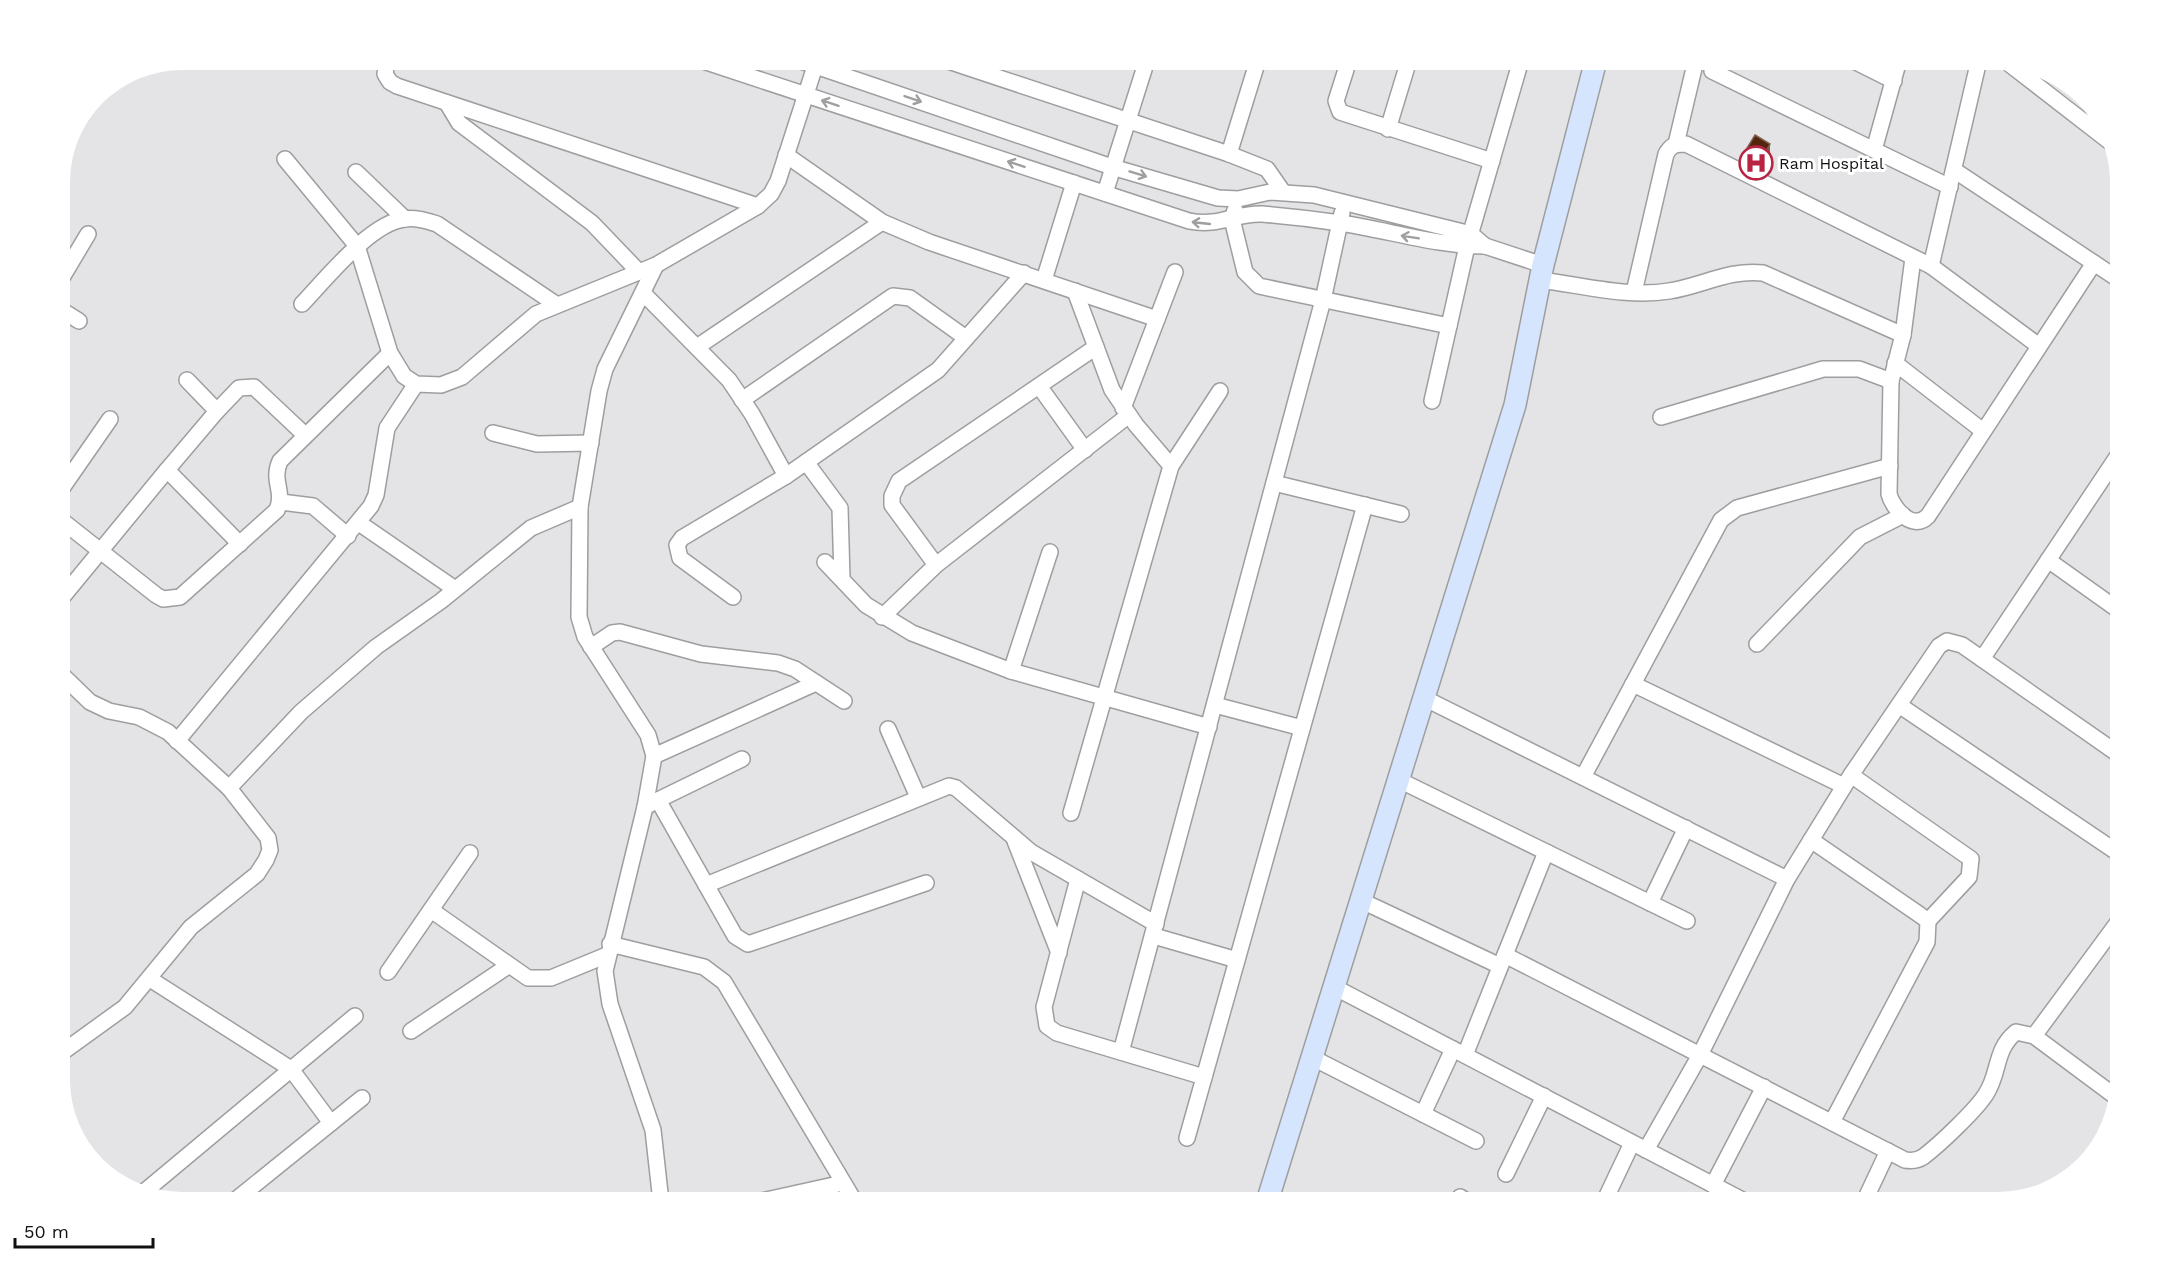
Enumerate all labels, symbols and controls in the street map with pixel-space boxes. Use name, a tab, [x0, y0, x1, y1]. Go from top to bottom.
one-way arrow	[903, 94, 922, 105]
one-way arrow	[821, 97, 840, 108]
hospital icon: Ram Hospital	[1738, 145, 1774, 181]
place label: Ram Hospital	[1779, 154, 1884, 173]
one-way arrow	[1006, 158, 1025, 169]
one-way arrow	[1128, 169, 1147, 180]
one-way arrow	[1192, 217, 1211, 228]
one-way arrow	[1400, 231, 1420, 242]
scale bar	[15, 1211, 153, 1249]
text: 50 m	[24, 1221, 69, 1242]

